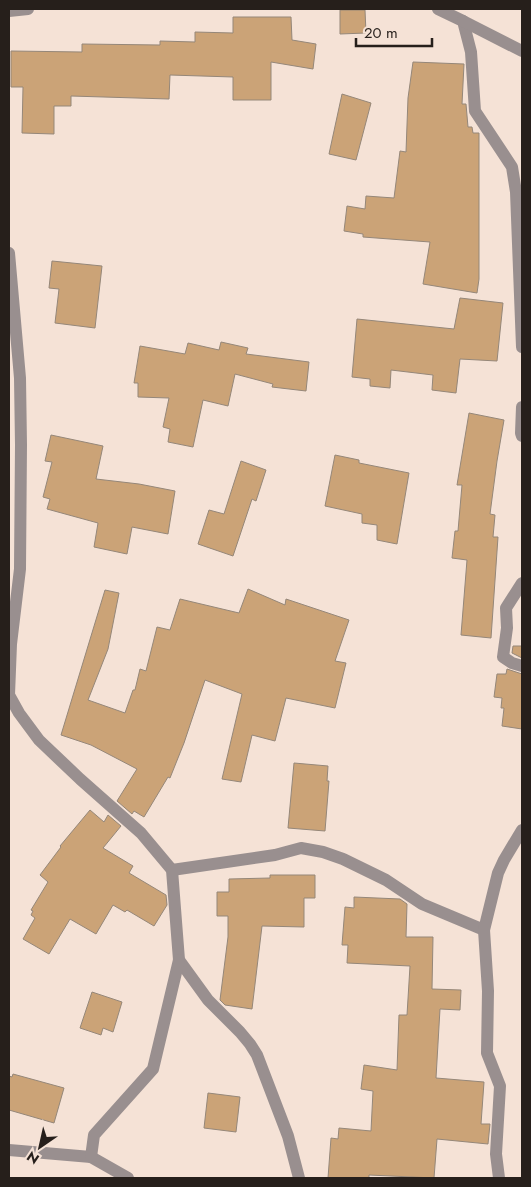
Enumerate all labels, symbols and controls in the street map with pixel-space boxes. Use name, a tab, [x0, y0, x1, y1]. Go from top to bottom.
scale bar	[356, 15, 432, 47]
text: 20 m	[364, 22, 398, 44]
north arrow	[15, 1122, 65, 1172]
text: N	[23, 1146, 43, 1169]

